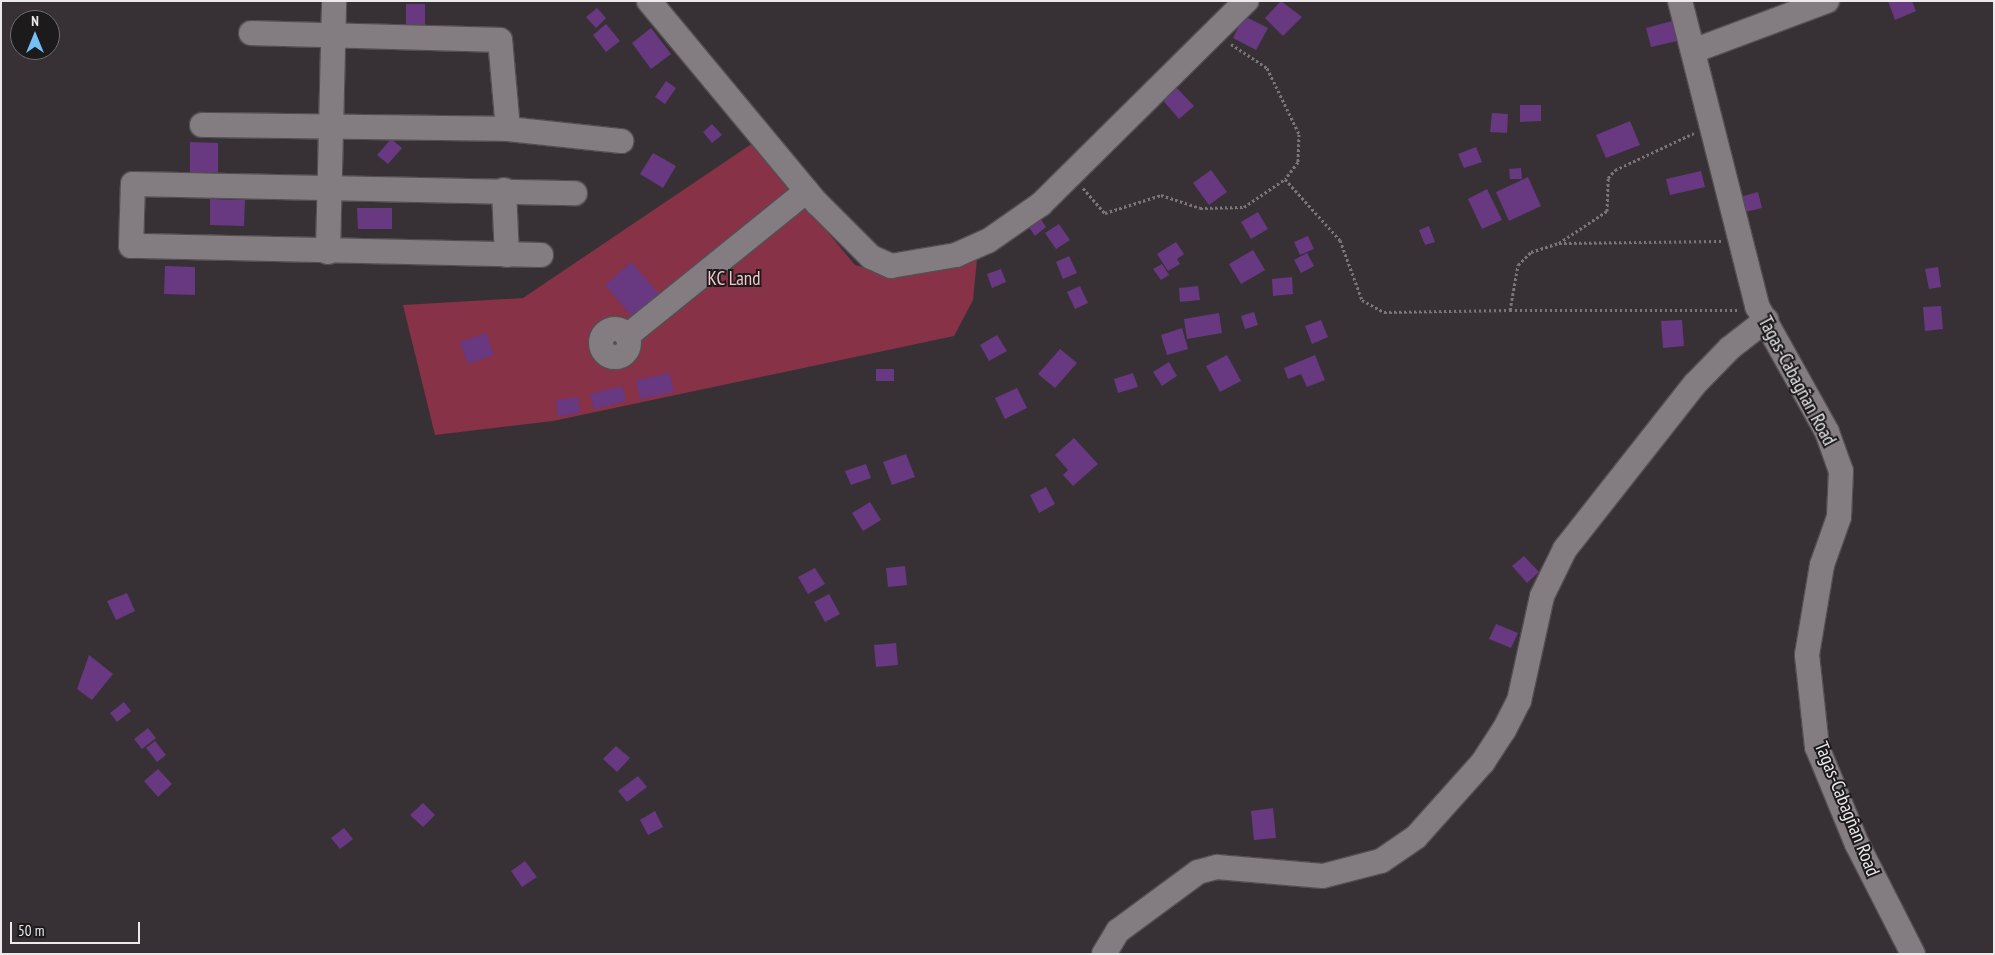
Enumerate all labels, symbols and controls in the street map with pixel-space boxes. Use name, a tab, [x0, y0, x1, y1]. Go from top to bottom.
north arrow	[10, 10, 60, 60]
text: N	[31, 12, 39, 30]
park label: KC Land	[707, 268, 761, 290]
street label: Tagas-Cabagñan Road	[1753, 312, 1841, 450]
street label: Tagas-Cabagñan Road	[1810, 738, 1884, 880]
scale bar	[12, 912, 142, 944]
text: 50 m	[18, 921, 44, 940]

